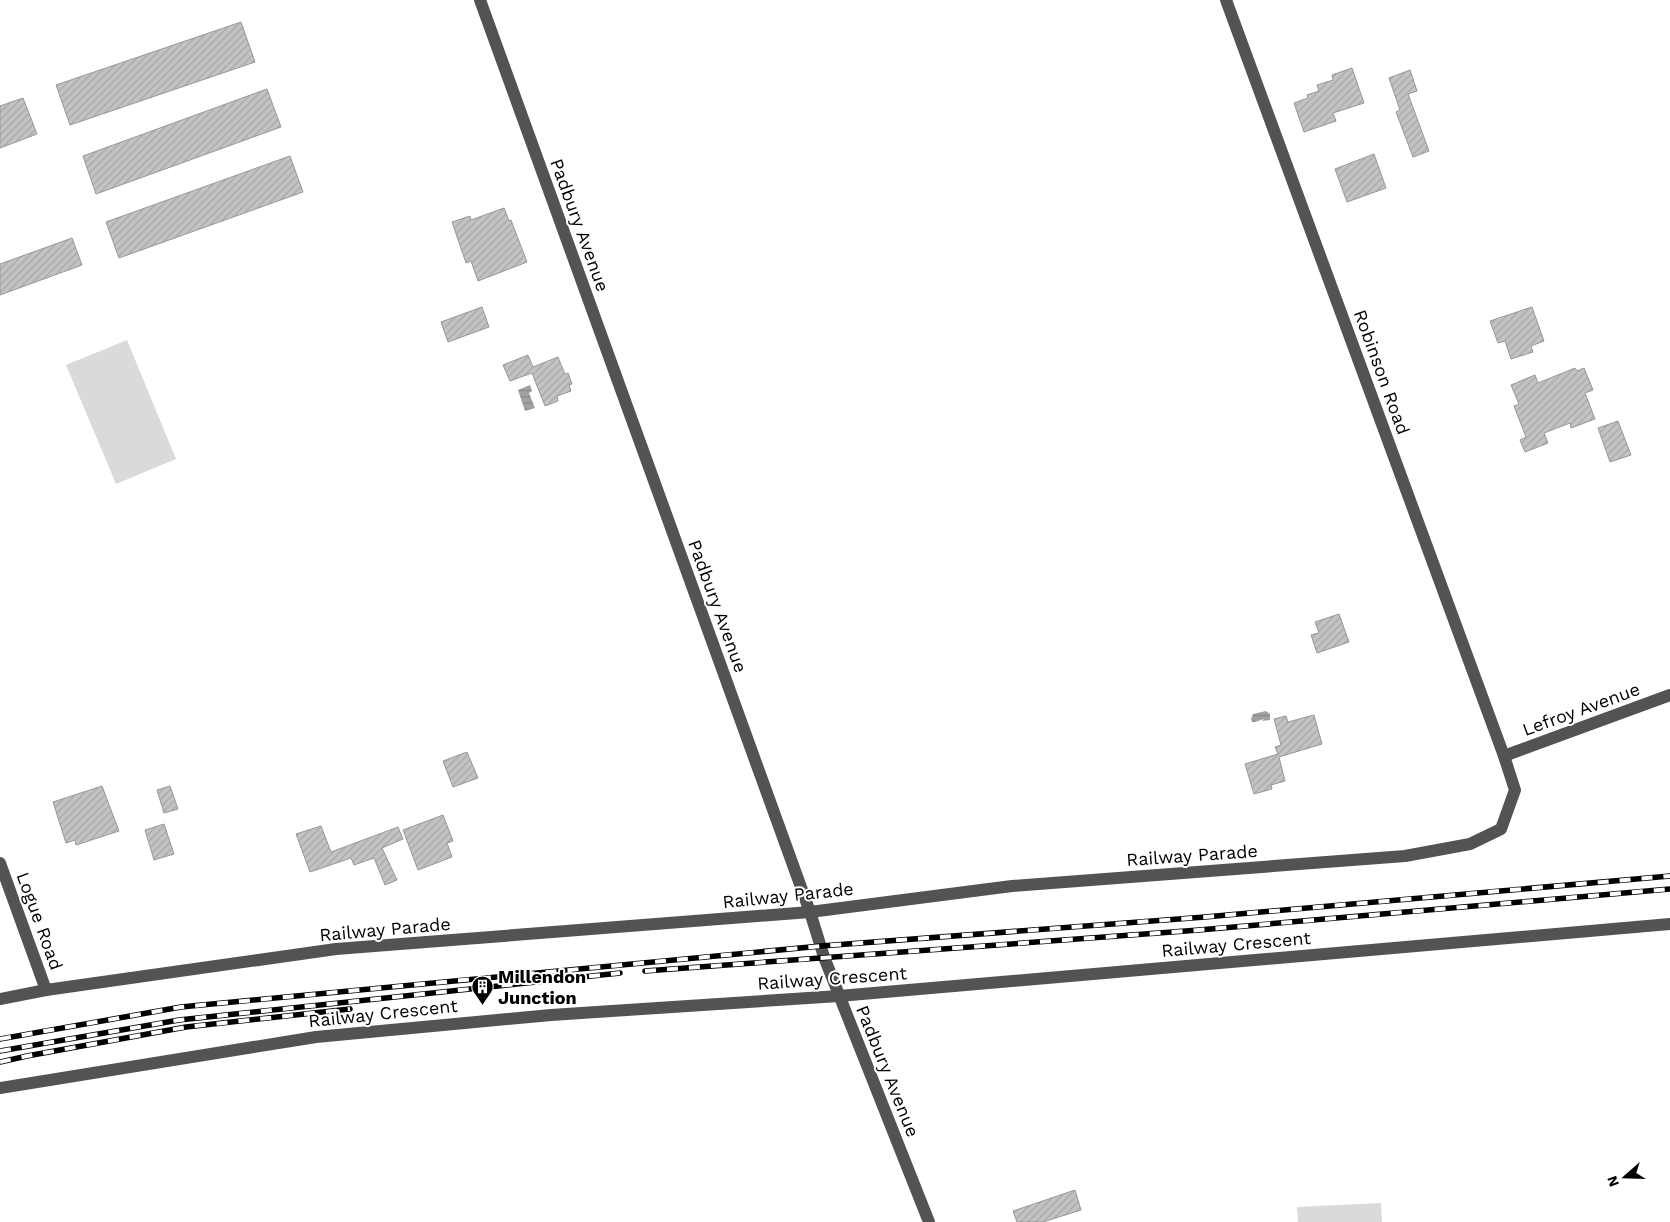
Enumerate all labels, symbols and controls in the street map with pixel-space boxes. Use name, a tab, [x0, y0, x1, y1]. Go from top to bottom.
street label: Padbury Avenue	[546, 156, 614, 294]
street label: Robinson Road	[1350, 307, 1414, 437]
street label: Padbury Avenue	[684, 537, 752, 675]
street label: Lefroy Avenue	[1519, 678, 1643, 740]
street label: Railway Parade	[1126, 840, 1258, 870]
street label: Logue Road	[13, 869, 67, 973]
street label: Railway Parade	[721, 878, 855, 912]
street label: Railway Parade	[318, 913, 452, 945]
street label: Railway Crescent	[1160, 927, 1312, 961]
street label: Railway Crescent	[756, 962, 908, 994]
place label: Millendon Junction	[498, 966, 586, 1008]
building icon: Millendon Junction	[470, 974, 494, 1005]
street label: Railway Crescent	[307, 995, 459, 1031]
street label: Padbury Avenue	[852, 1002, 924, 1140]
north arrow	[1600, 1152, 1650, 1202]
text: N	[1603, 1174, 1622, 1189]

